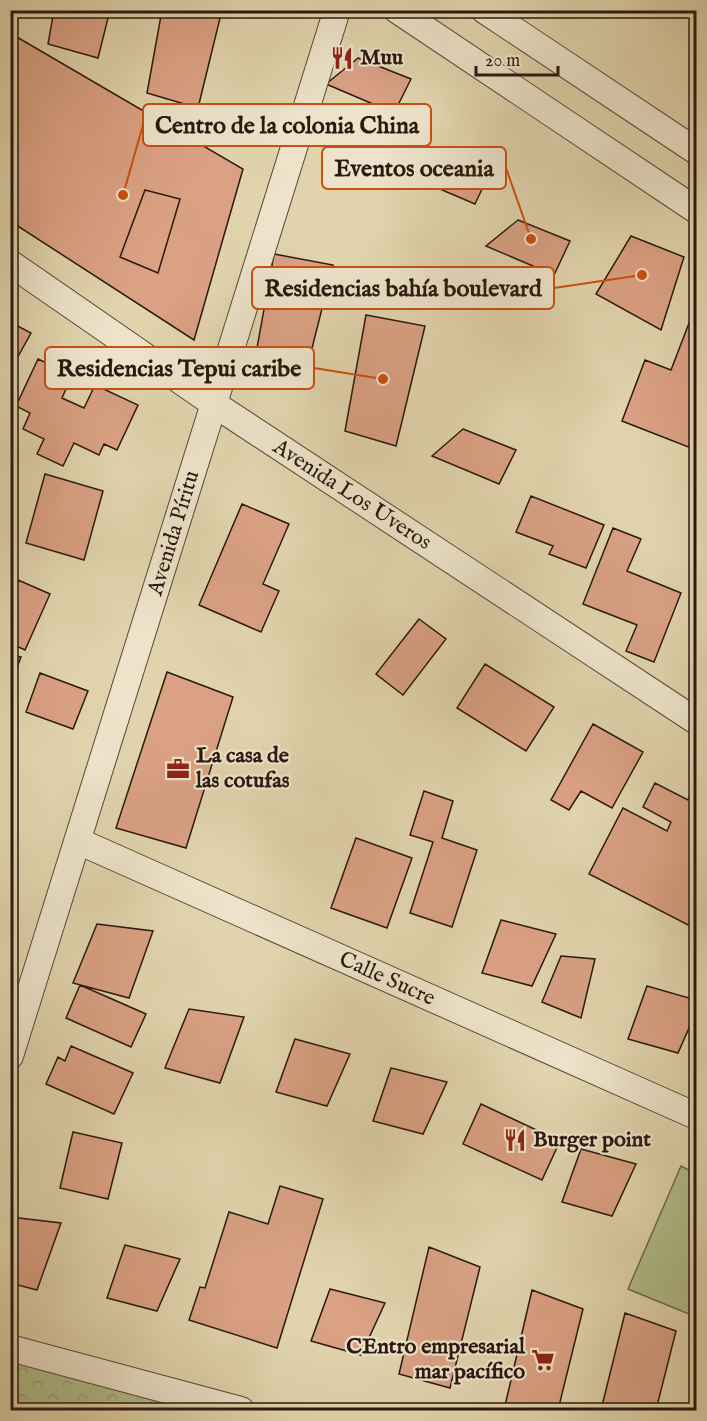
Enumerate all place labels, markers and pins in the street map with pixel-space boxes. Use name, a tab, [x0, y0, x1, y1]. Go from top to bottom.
place label: Muu	[360, 44, 404, 72]
restaurant icon: Muu	[329, 45, 355, 71]
callout: Centro de la colonia China	[143, 104, 431, 146]
callout: Eventos oceania	[322, 147, 506, 189]
callout: Residencias bahía boulevard	[252, 267, 554, 309]
callout: Residencias Tepui caribe	[45, 347, 314, 389]
place label: La casa de las cotufas	[195, 742, 290, 795]
office icon: La casa de las cotufas	[165, 756, 191, 782]
place label: Burger point	[533, 1126, 651, 1154]
restaurant icon: Burger point	[502, 1127, 528, 1153]
place label: CEntro empresarial mar pacífico	[346, 1333, 526, 1386]
supermarket icon: CEntro empresarial mar pacífico	[530, 1347, 556, 1373]

